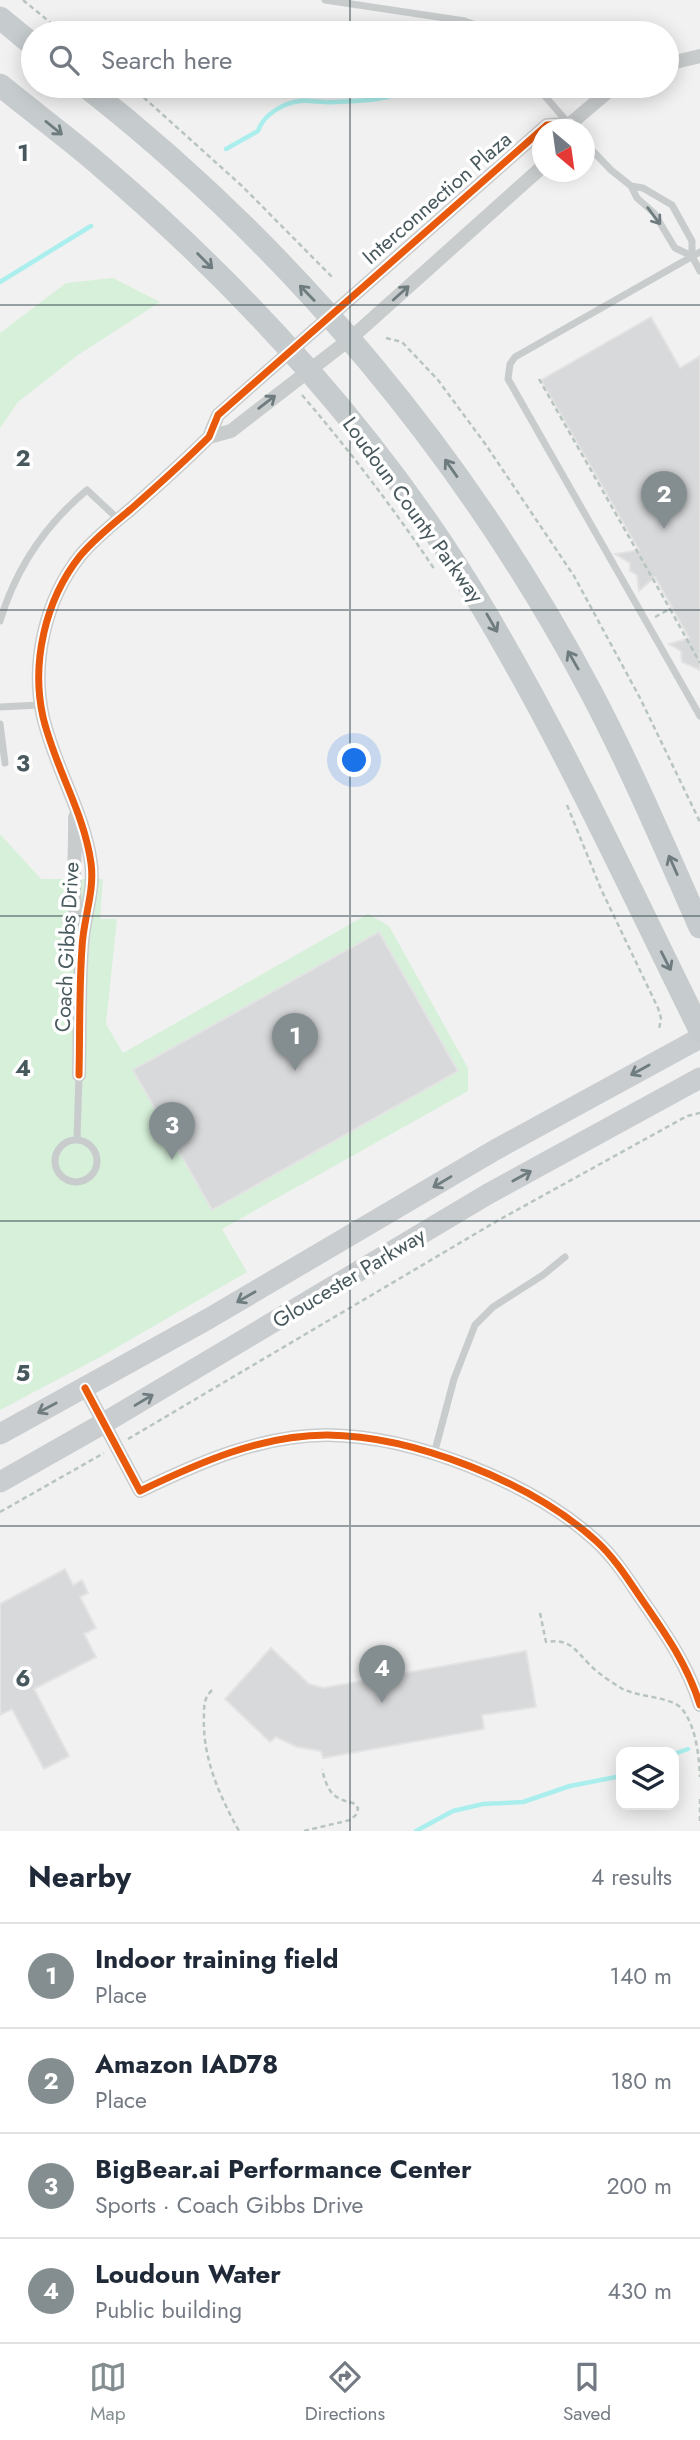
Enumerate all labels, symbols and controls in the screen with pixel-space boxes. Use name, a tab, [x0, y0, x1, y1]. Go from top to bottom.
search box	[21, 21, 679, 98]
icon: search	[45, 41, 83, 79]
text: Search here	[101, 41, 233, 79]
north arrow	[532, 119, 595, 182]
one-way arrow	[44, 120, 62, 135]
street label: Interconnection Plaza	[356, 125, 518, 271]
text: 1	[17, 136, 29, 170]
one-way arrow	[647, 206, 661, 225]
one-way arrow	[196, 253, 213, 270]
one-way arrow	[299, 284, 316, 301]
one-way arrow	[392, 285, 409, 302]
one-way arrow	[257, 395, 276, 410]
street label: Loudoun County Parkway	[335, 411, 491, 610]
text: 2	[15, 441, 31, 475]
one-way arrow	[444, 459, 458, 479]
pin: 2	[641, 471, 687, 529]
one-way arrow	[485, 613, 499, 633]
one-way arrow	[566, 651, 580, 671]
your location	[337, 743, 371, 777]
text: 3	[16, 746, 30, 780]
one-way arrow	[665, 854, 678, 876]
street label: Coach Gibbs Drive	[48, 861, 86, 1033]
one-way arrow	[659, 950, 673, 971]
pin: 1	[272, 1013, 318, 1071]
text: 4	[15, 1051, 31, 1085]
one-way arrow	[630, 1064, 651, 1078]
pin: 3	[149, 1102, 195, 1160]
one-way arrow	[511, 1169, 531, 1183]
one-way arrow	[432, 1175, 452, 1189]
street label: Gloucester Parkway	[267, 1220, 432, 1336]
one-way arrow	[236, 1291, 256, 1305]
text: 5	[16, 1356, 30, 1390]
one-way arrow	[134, 1392, 154, 1406]
one-way arrow	[37, 1402, 58, 1416]
pin: 4	[359, 1645, 405, 1703]
text: 6	[15, 1661, 31, 1695]
map controls	[616, 1747, 679, 1810]
button: layers	[616, 1747, 679, 1810]
text: Nearby	[28, 1855, 131, 1898]
text: 4 results	[591, 1860, 672, 1894]
text: Indoor training field	[95, 1940, 338, 1978]
text: 1	[45, 1959, 57, 1993]
text: 140 m	[610, 1959, 672, 1993]
text: Place	[95, 1978, 147, 2012]
text: Amazon IAD78	[95, 2045, 278, 2083]
text: 2	[43, 2064, 59, 2098]
text: 180 m	[610, 2064, 672, 2098]
text: Place	[95, 2083, 147, 2117]
text: BigBear.ai Performance Center	[95, 2150, 472, 2188]
text: 3	[44, 2169, 58, 2203]
text: 200 m	[606, 2169, 672, 2203]
text: Sports · Coach Gibbs Drive	[95, 2188, 363, 2222]
text: Loudoun Water	[95, 2255, 281, 2293]
text: 4	[43, 2274, 59, 2308]
text: 430 m	[607, 2274, 672, 2308]
text: Public building	[95, 2293, 242, 2327]
tab: Map	[89, 2358, 127, 2427]
tab: Directions	[305, 2358, 385, 2427]
tab: Saved	[563, 2358, 611, 2427]

